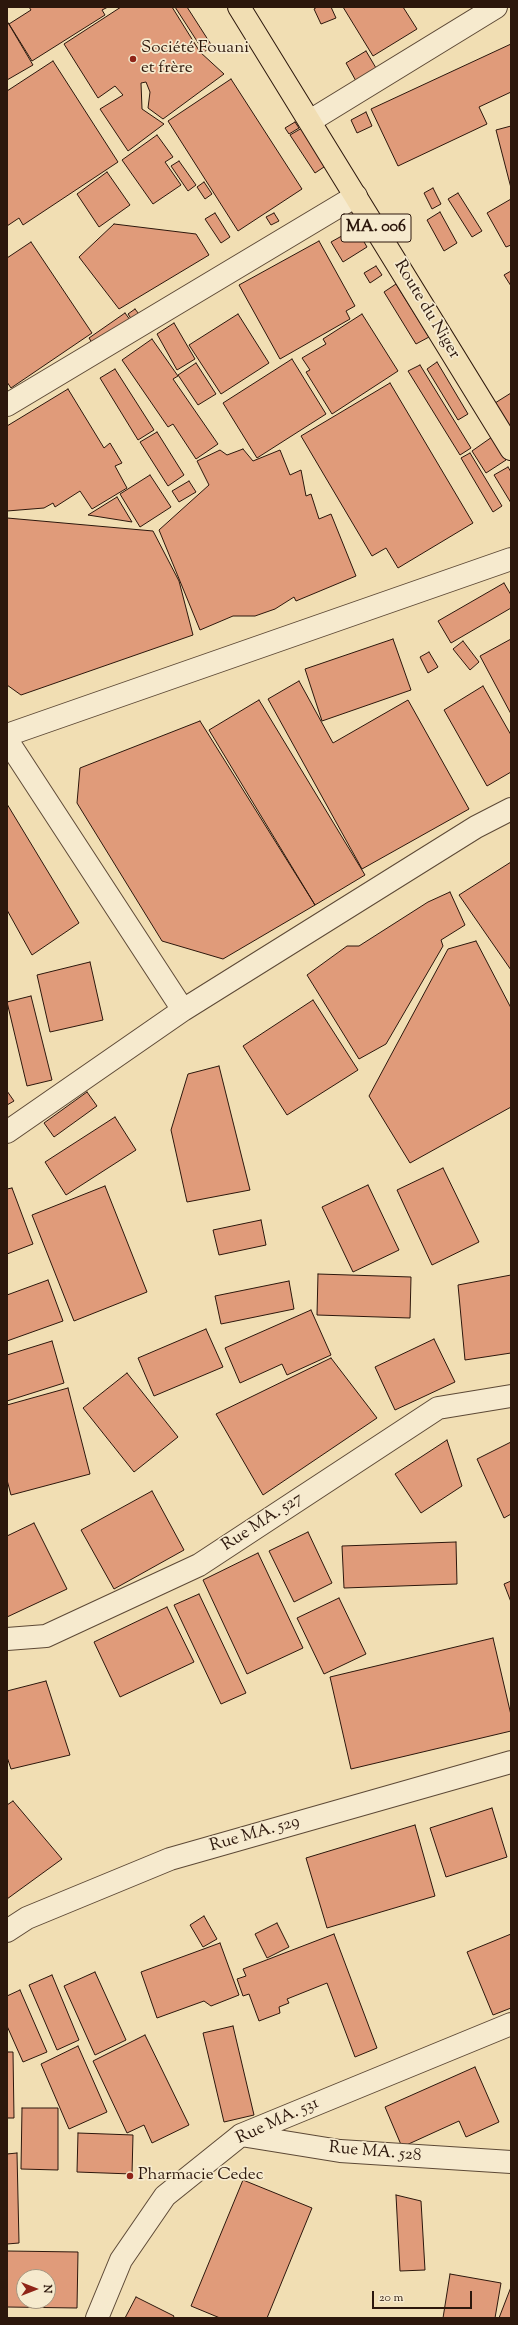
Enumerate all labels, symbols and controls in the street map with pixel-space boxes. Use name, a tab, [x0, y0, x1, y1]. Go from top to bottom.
place label: Société Fouani et frère	[141, 39, 249, 79]
marker: Société Fouani et frère	[128, 54, 138, 64]
road number: MA. 006	[341, 214, 411, 242]
street label: Route du Niger	[388, 257, 464, 363]
street label: Rue MA. 527	[219, 1489, 307, 1557]
street label: Rue MA. 529	[208, 1812, 302, 1858]
street label: Rue MA. 531	[233, 2094, 323, 2150]
street label: Rue MA. 528	[328, 2139, 422, 2167]
place label: Pharmacie Cedec	[138, 2166, 263, 2186]
marker: Pharmacie Cedec	[125, 2171, 135, 2181]
north arrow	[16, 2269, 56, 2309]
scale bar	[374, 2283, 474, 2309]
text: N	[39, 2285, 55, 2293]
text: 20 m	[379, 2289, 403, 2307]

